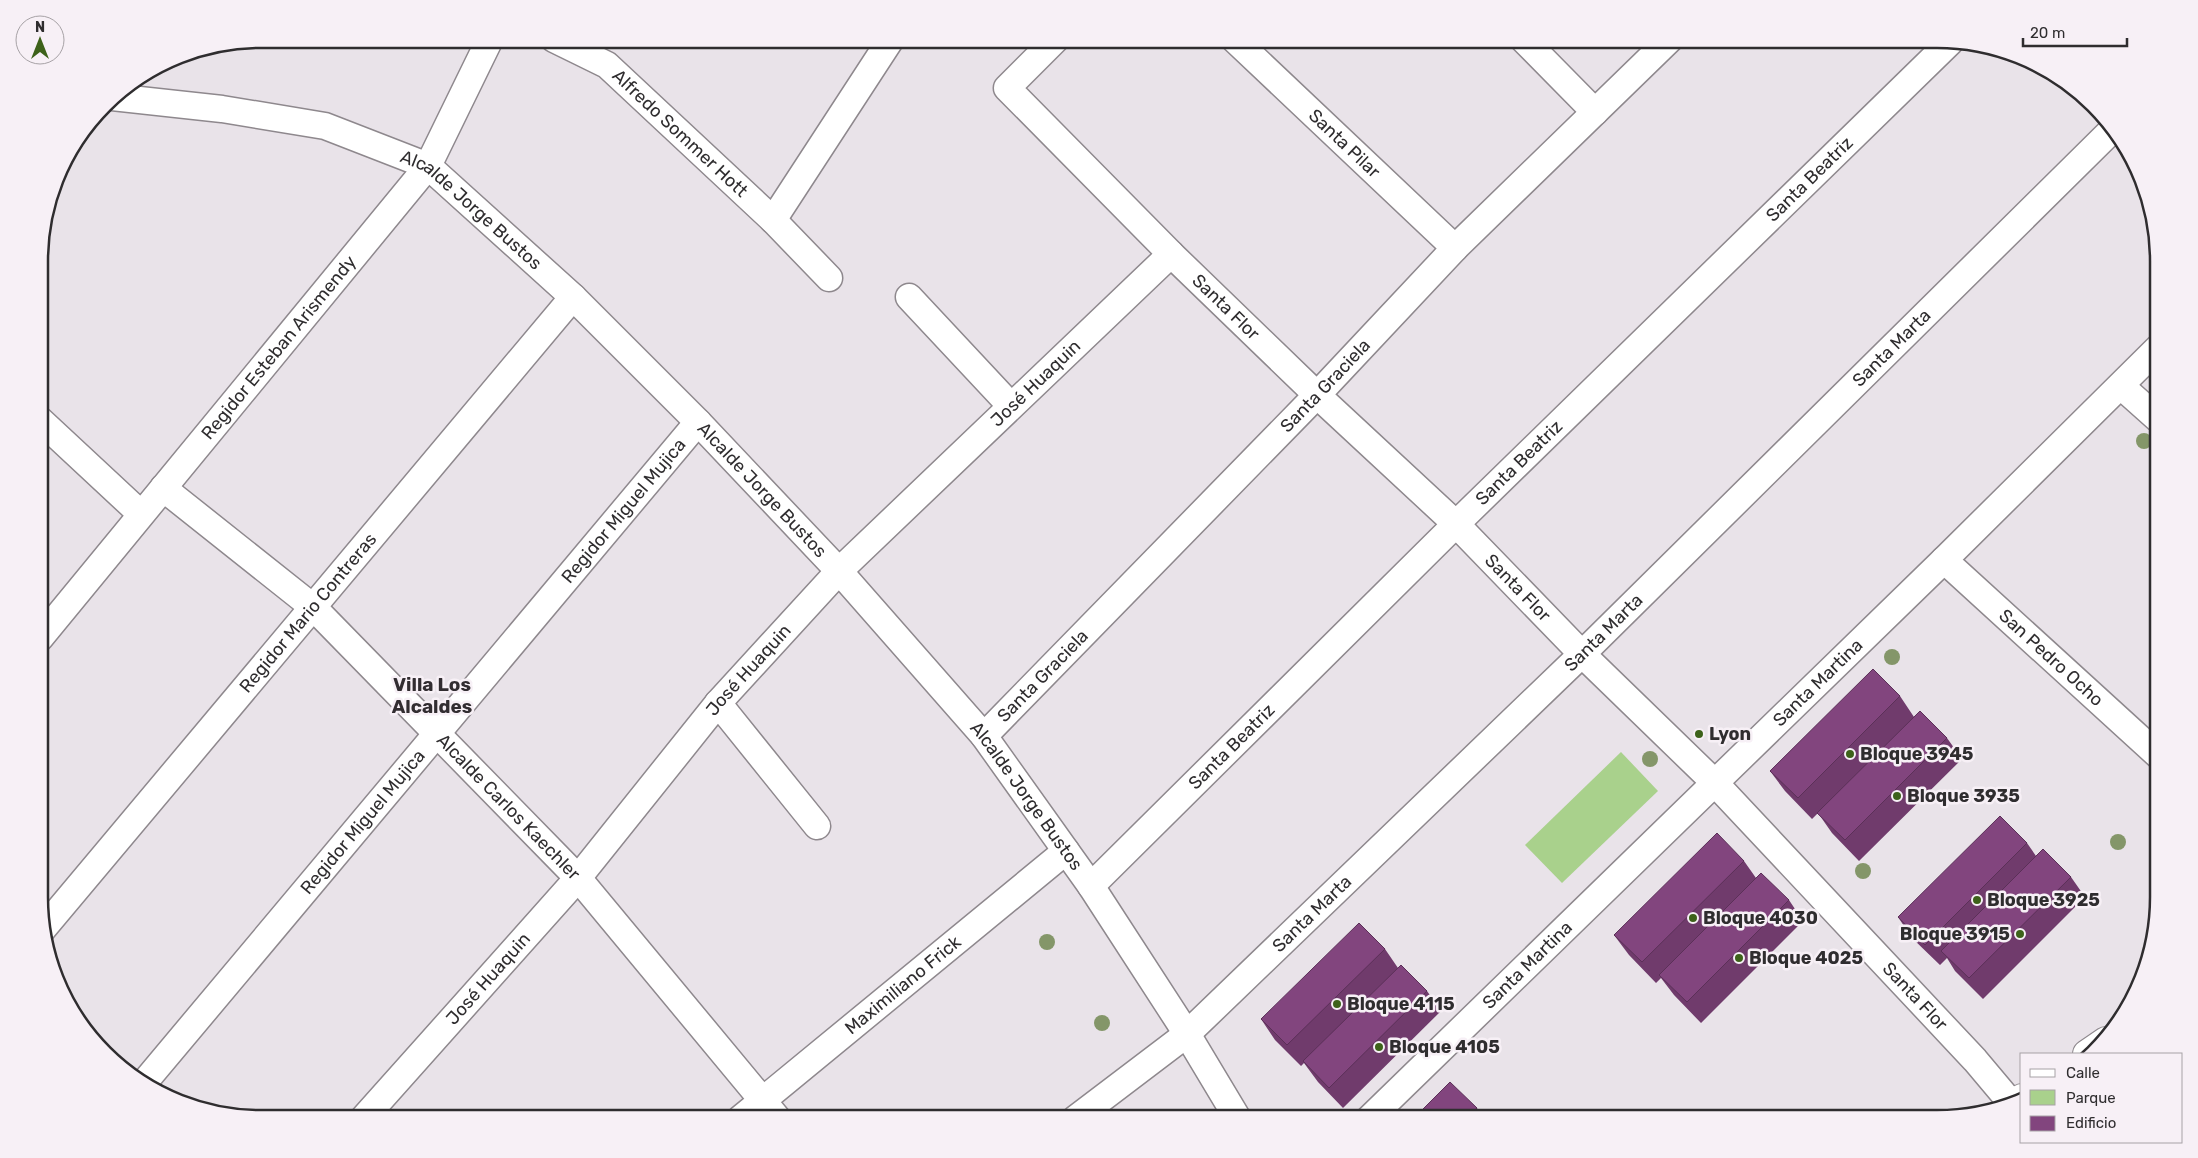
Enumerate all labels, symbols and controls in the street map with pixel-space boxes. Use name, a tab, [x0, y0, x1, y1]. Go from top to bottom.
north arrow	[15, 15, 65, 65]
scale bar	[2023, 15, 2127, 47]
text: N	[35, 19, 45, 36]
text: 20 m	[2030, 24, 2065, 42]
street label: Alfredo Sommer Hott	[608, 65, 752, 202]
street label: Santa Pilar	[1304, 104, 1385, 183]
street label: Santa Beatriz	[1762, 132, 1858, 226]
street label: Alcalde Jorge Bustos	[397, 145, 546, 274]
street label: Regidor Esteban Arismendy	[197, 251, 361, 444]
street label: Santa Flor	[1188, 269, 1264, 345]
street label: Santa Marta	[1848, 304, 1935, 391]
street label: Santa Graciela	[1276, 334, 1375, 437]
street label: José Huaquin	[986, 335, 1085, 431]
street label: Santa Beatriz	[1471, 415, 1567, 510]
street label: Alcalde Jorge Bustos	[693, 417, 831, 562]
street label: Regidor Miguel Mujica	[557, 434, 690, 588]
street label: Regidor Mario Contreras	[235, 528, 381, 697]
street label: Santa Flor	[1480, 549, 1555, 626]
street label: Santa Marta	[1560, 589, 1647, 676]
street label: San Pedro Ocho	[1994, 605, 2108, 711]
street label: José Huaquin	[701, 620, 796, 720]
street label: Santa Graciela	[993, 625, 1093, 727]
street label: Santa Martina	[1768, 634, 1867, 731]
district label: Villa Los Alcaldes	[392, 673, 472, 718]
street label: Santa Beatriz	[1184, 699, 1279, 794]
street label: Alcalde Jorge Bustos	[965, 717, 1087, 875]
place label: Lyon	[1709, 723, 1751, 745]
marker: Lyon	[1693, 728, 1705, 740]
street label: Alcalde Carlos Kaechler	[432, 729, 585, 885]
place label: Bloque 3945	[1860, 743, 1973, 765]
street label: Regidor Miguel Mujica	[296, 745, 430, 899]
marker: Bloque 3945	[1844, 748, 1856, 760]
place label: Bloque 3935	[1907, 785, 2020, 807]
marker: Bloque 3935	[1891, 790, 1903, 802]
street label: Santa Marta	[1268, 871, 1356, 957]
place label: Bloque 3925	[1987, 889, 2100, 911]
marker: Bloque 3925	[1971, 894, 1983, 906]
place label: Bloque 4030	[1703, 907, 1818, 929]
marker: Bloque 4030	[1687, 912, 1699, 924]
street label: Santa Martina	[1478, 916, 1577, 1014]
place label: Bloque 3915	[1900, 923, 2010, 945]
street label: José Huaquin	[441, 928, 535, 1029]
marker: Bloque 3915	[2014, 928, 2026, 940]
street label: Maximiliano Frick	[840, 930, 966, 1039]
place label: Bloque 4025	[1749, 947, 1863, 969]
marker: Bloque 4025	[1733, 952, 1745, 964]
street label: Santa Flor	[1878, 958, 1952, 1035]
place label: Bloque 4115	[1347, 993, 1455, 1015]
marker: Bloque 4115	[1331, 998, 1343, 1010]
place label: Bloque 4105	[1389, 1036, 1500, 1058]
marker: Bloque 4105	[1373, 1041, 1385, 1053]
legend	[2020, 1053, 2183, 1143]
text: Calle	[2066, 1064, 2100, 1082]
text: Parque	[2066, 1089, 2116, 1107]
text: Edificio	[2066, 1114, 2116, 1132]

